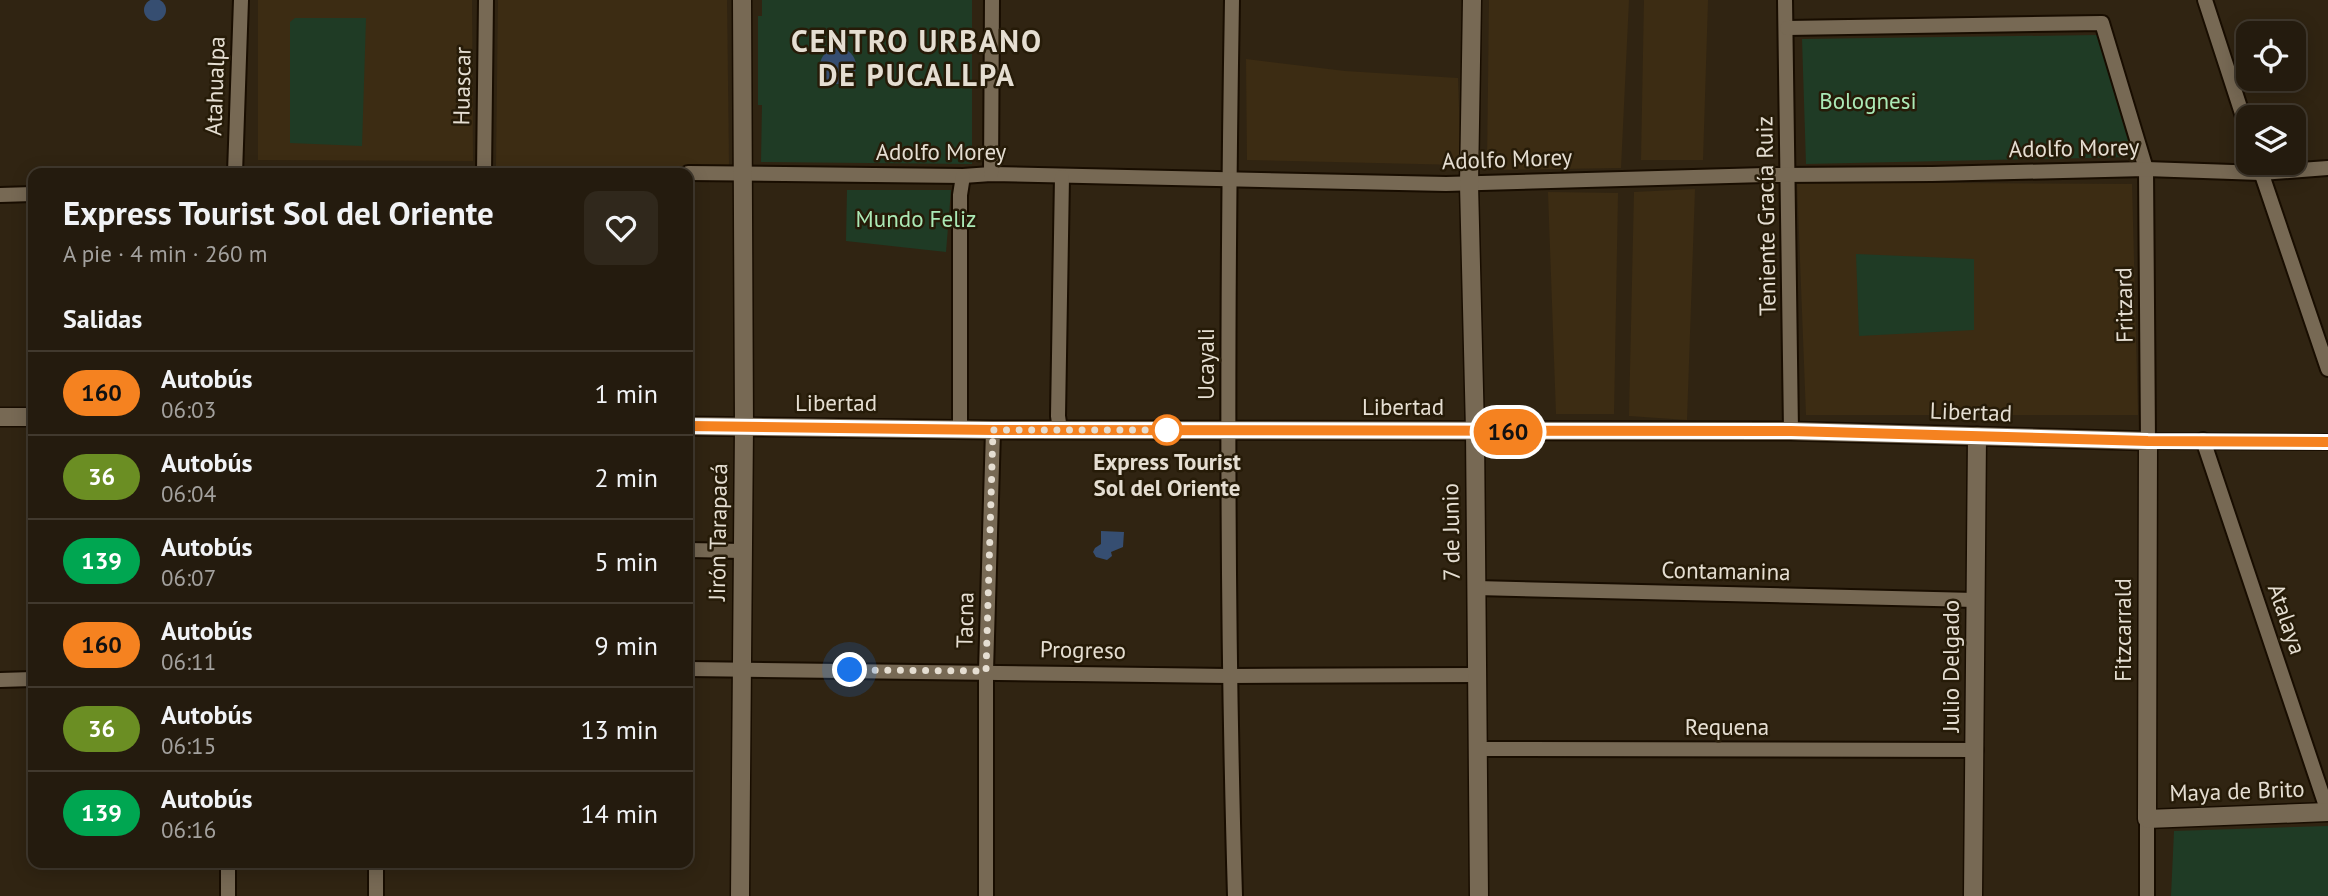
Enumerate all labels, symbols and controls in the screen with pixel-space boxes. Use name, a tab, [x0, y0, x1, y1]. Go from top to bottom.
district label: CENTRO URBANO DE PUCALLPA	[791, 21, 1043, 94]
map controls	[2236, 21, 2306, 175]
button: locate	[2236, 21, 2306, 91]
street label: Atahualpa	[198, 36, 231, 136]
street label: Huascar	[446, 46, 477, 126]
park label: Bolognesi	[1819, 86, 1917, 115]
button: layers	[2236, 105, 2306, 175]
street label: Teniente Gracía Ruiz	[1749, 116, 1782, 316]
street label: Adolfo Morey	[2008, 132, 2140, 163]
street label: Adolfo Morey	[876, 137, 1007, 166]
street label: Adolfo Morey	[1441, 142, 1573, 175]
text: Express Tourist Sol del Oriente	[63, 191, 494, 234]
button: heart	[584, 191, 658, 265]
park label: Mundo Feliz	[856, 204, 976, 233]
text: A pie · 4 min · 260 m	[63, 239, 267, 268]
street label: Fritzard	[2108, 267, 2139, 343]
text: Salidas	[63, 302, 142, 335]
street label: Ucayali	[1191, 328, 1220, 400]
text: Autobús	[161, 362, 253, 395]
text: 160	[81, 377, 122, 408]
text: 1 min	[595, 377, 658, 410]
street label: Libertad	[795, 388, 877, 417]
street label: Libertad	[1362, 392, 1444, 421]
text: 06:03	[161, 395, 216, 424]
street label: Libertad	[1929, 396, 2013, 427]
line badge: 160	[1468, 409, 1548, 455]
marker: Express Tourist Sol del Oriente	[1152, 415, 1182, 445]
text: 160	[1488, 416, 1528, 447]
text: Autobús	[161, 446, 253, 479]
place label: Express Tourist Sol del Oriente	[1093, 447, 1241, 502]
text: 36	[88, 461, 115, 492]
text: 2 min	[595, 461, 658, 494]
street label: Jirón Tarapacá	[702, 463, 733, 602]
text: 06:04	[161, 479, 216, 508]
street label: 7 de Junio	[1435, 483, 1466, 581]
text: Autobús	[161, 530, 253, 563]
text: 139	[81, 545, 122, 576]
text: 5 min	[595, 545, 658, 578]
street label: Contamanina	[1661, 555, 1791, 586]
text: 06:07	[161, 563, 216, 592]
street label: Fitzcarrald	[2108, 578, 2137, 682]
street label: Atalaya	[2262, 580, 2313, 658]
street label: Tacna	[950, 592, 979, 648]
street label: Julio Delgado	[1936, 600, 1965, 733]
text: Autobús	[161, 614, 253, 647]
text: 160	[81, 629, 122, 660]
text: 9 min	[595, 629, 658, 662]
street label: Progreso	[1040, 634, 1126, 665]
text: 06:11	[161, 647, 216, 676]
your location	[832, 652, 867, 687]
text: Autobús	[161, 698, 253, 731]
street label: Requena	[1685, 712, 1769, 741]
text: 36	[88, 713, 115, 744]
text: 13 min	[580, 713, 658, 746]
text: 06:15	[161, 731, 216, 760]
street label: Maya de Brito	[2169, 774, 2305, 807]
text: Autobús	[161, 782, 253, 815]
text: 139	[81, 797, 122, 828]
text: 14 min	[580, 797, 658, 830]
text: 06:16	[161, 815, 216, 844]

